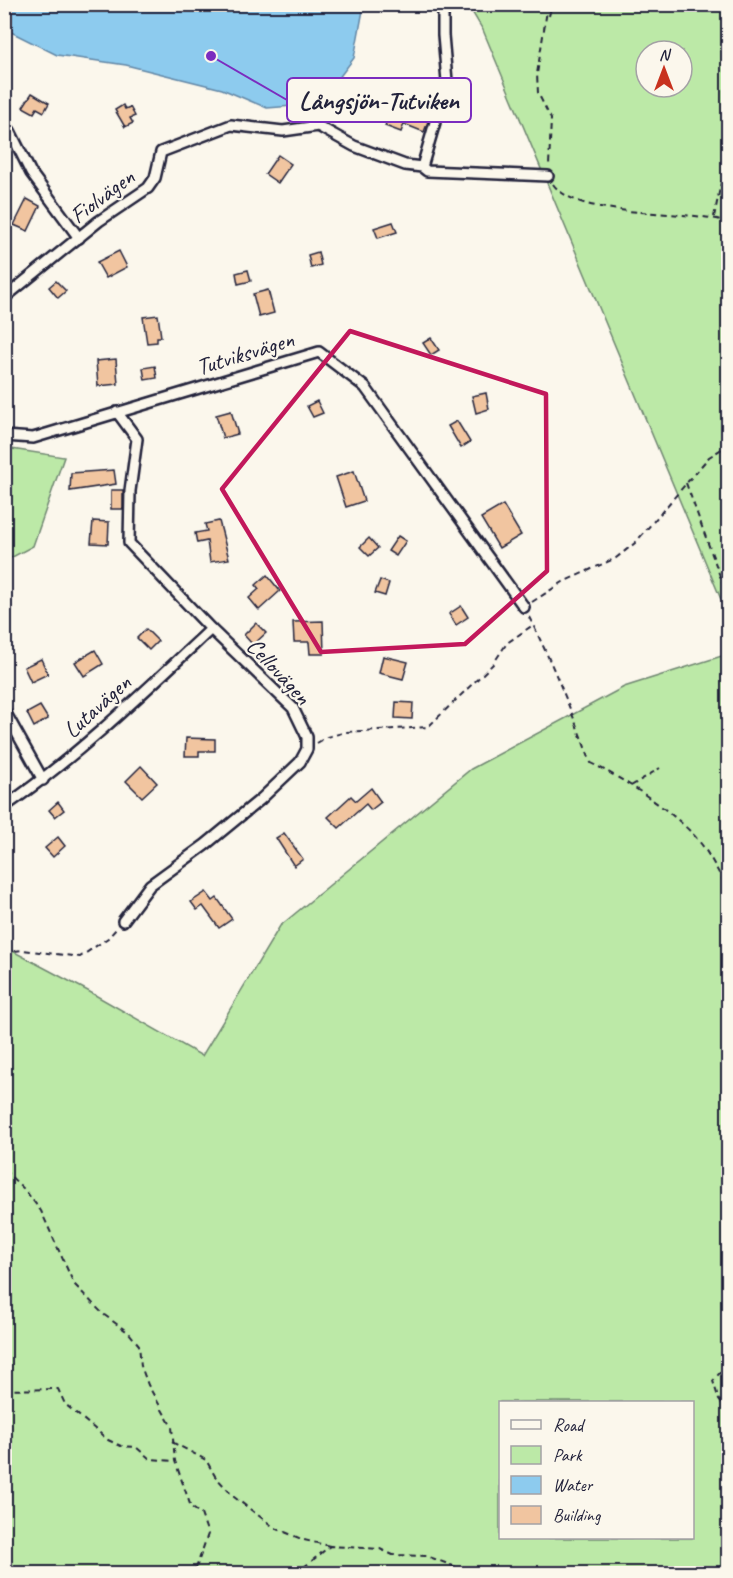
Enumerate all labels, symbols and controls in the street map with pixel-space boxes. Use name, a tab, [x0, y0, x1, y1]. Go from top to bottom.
north arrow	[634, 39, 694, 99]
text: N	[659, 45, 672, 65]
callout: Långsjön-Tutviken	[287, 78, 471, 122]
text: Långsjön-Tutviken	[299, 84, 460, 117]
street label: Fiolvägen	[64, 162, 141, 230]
street label: Tutviksvägen	[193, 324, 298, 382]
street label: Cellovägen	[240, 631, 318, 711]
street label: Lutavägen	[57, 668, 137, 744]
legend	[499, 1401, 694, 1539]
text: Road	[553, 1414, 586, 1436]
text: Park	[553, 1444, 583, 1466]
text: Water	[553, 1474, 594, 1496]
text: Building	[553, 1504, 602, 1526]

